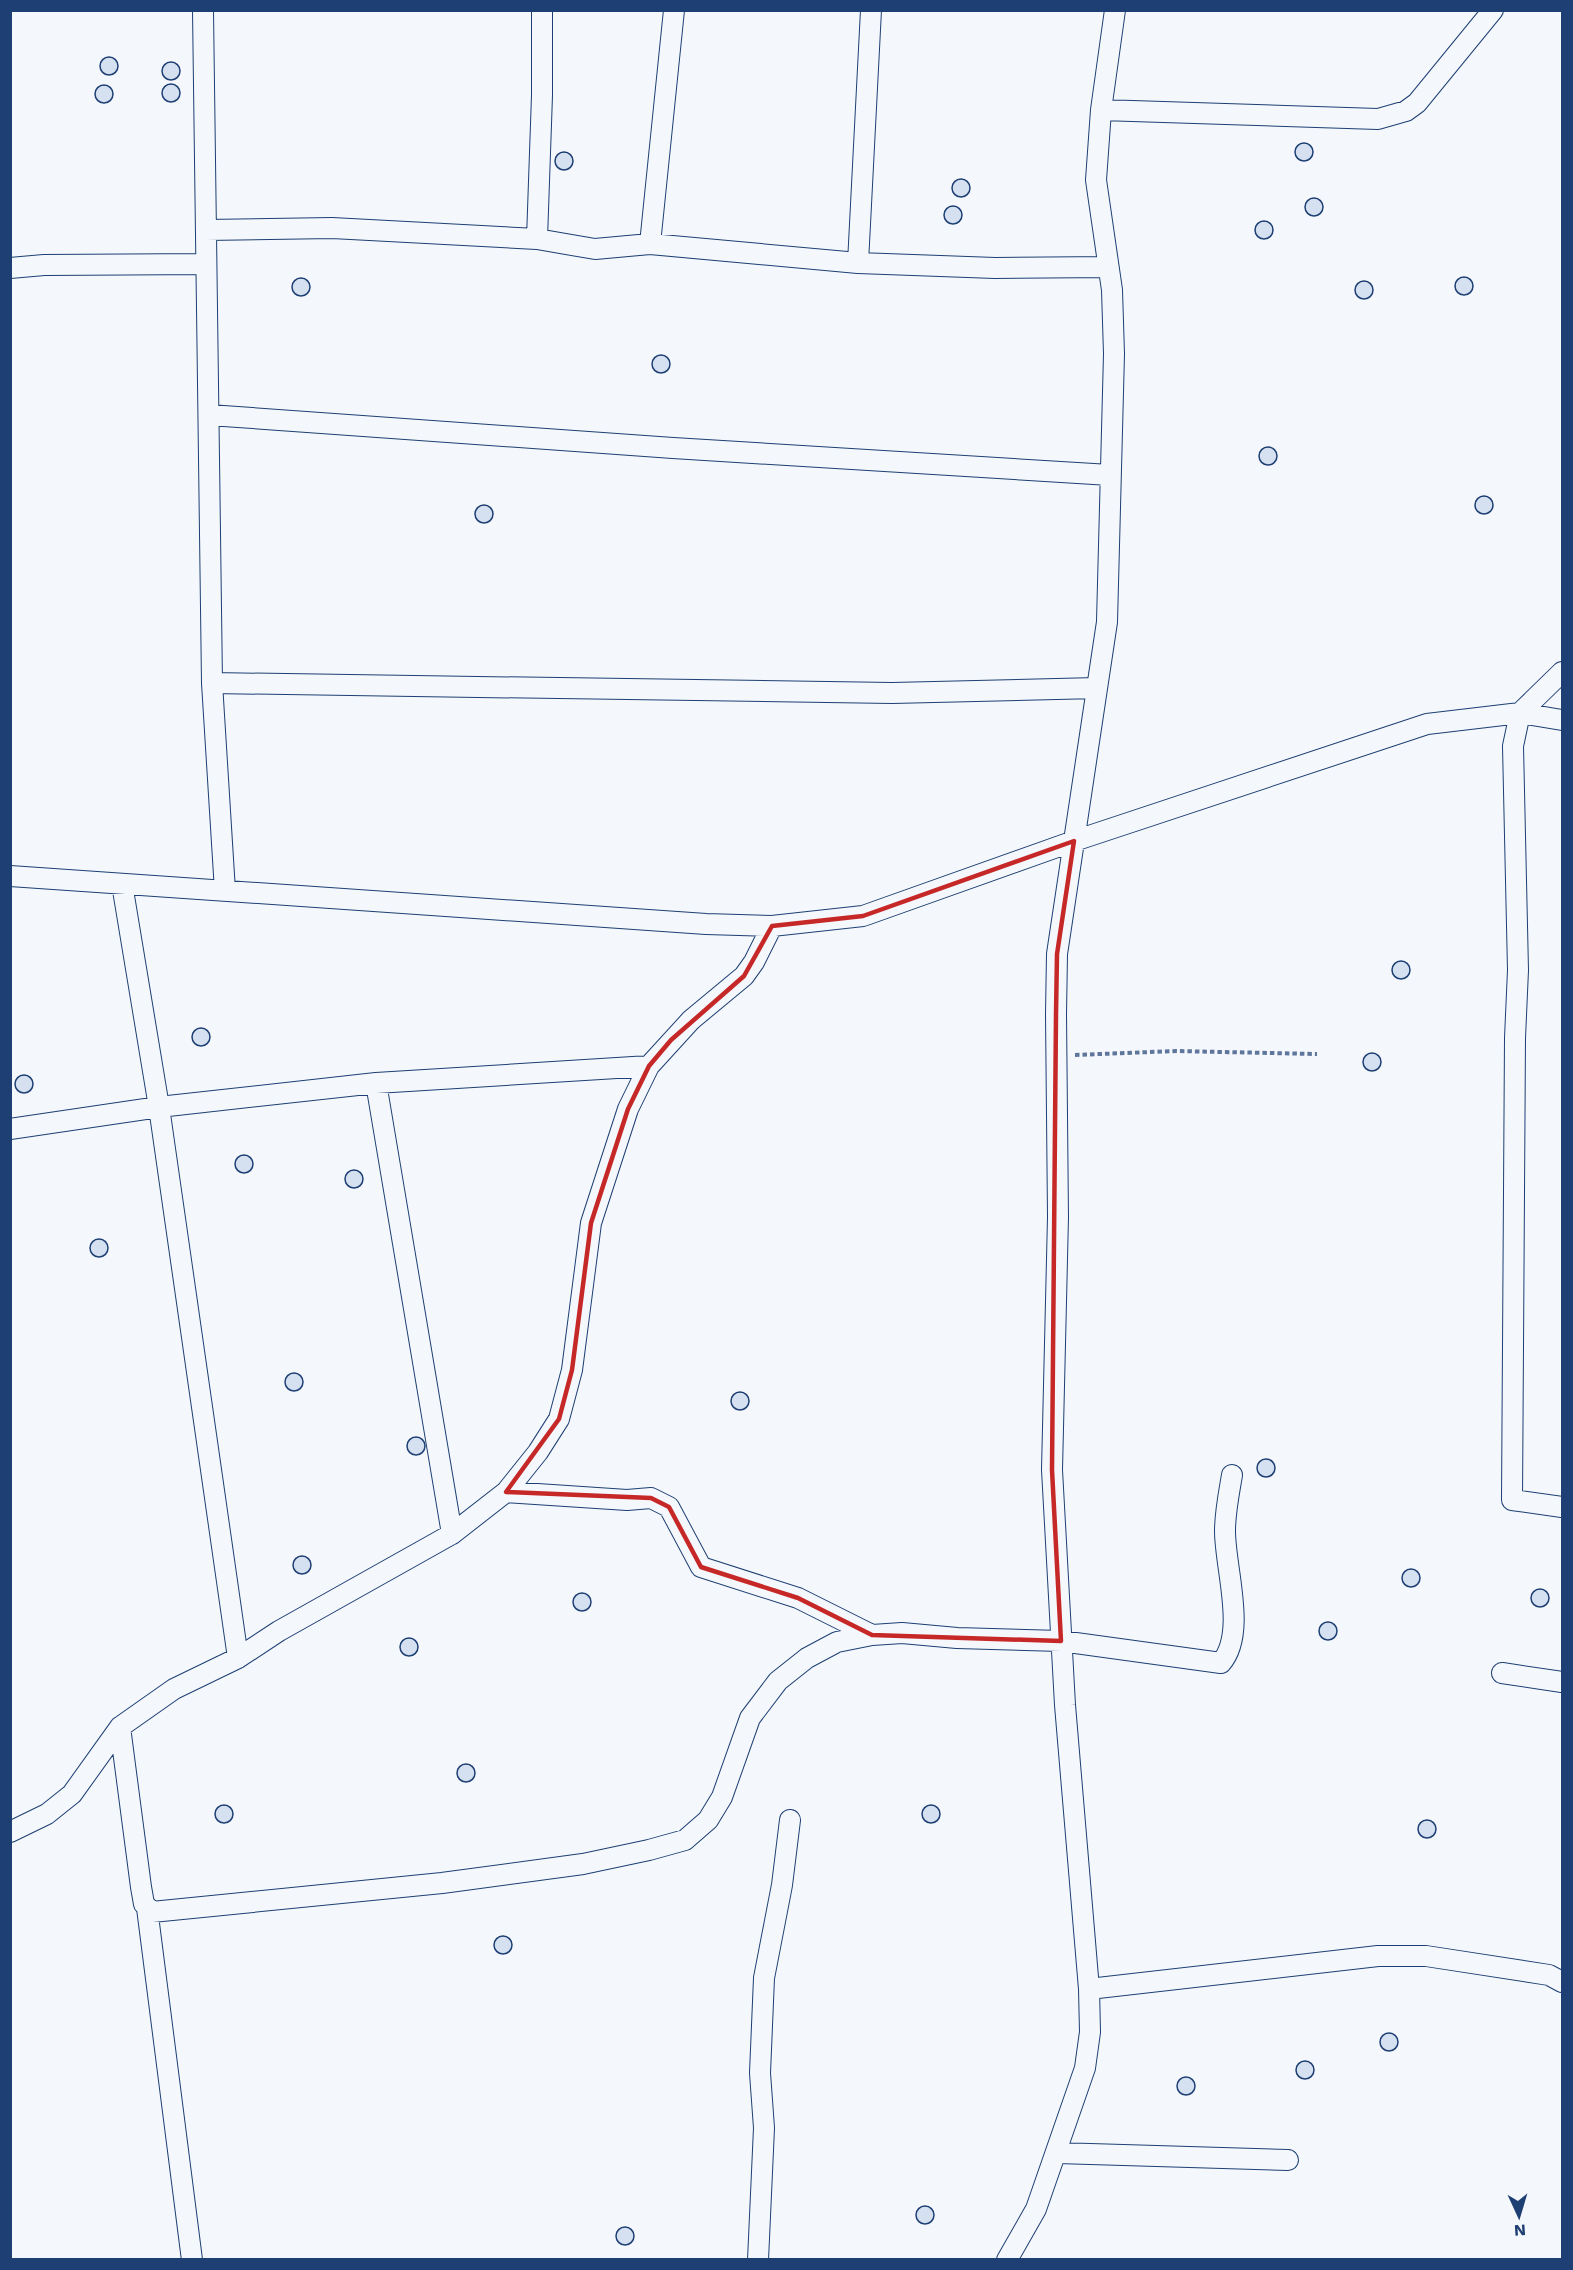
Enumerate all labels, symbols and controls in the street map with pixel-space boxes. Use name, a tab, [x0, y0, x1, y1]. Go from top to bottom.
north arrow	[1489, 2186, 1549, 2246]
text: N	[1513, 2221, 1527, 2240]

